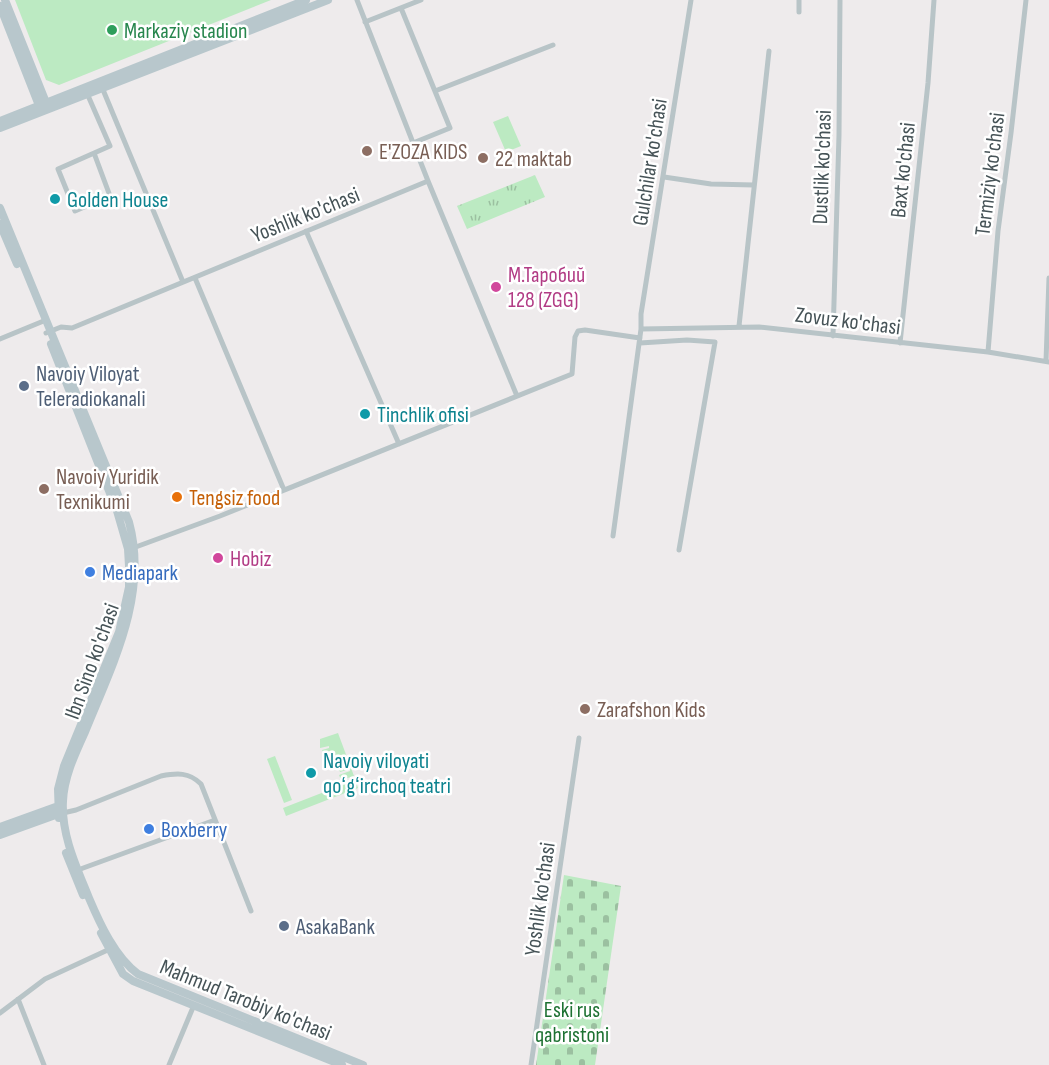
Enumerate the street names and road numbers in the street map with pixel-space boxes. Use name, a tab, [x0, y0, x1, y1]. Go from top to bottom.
street label: Gulchilar ko'chasi	[627, 97, 674, 228]
street label: Dustlik ko'chasi	[807, 109, 838, 225]
street label: Termiziy ko'chasi	[970, 111, 1011, 237]
street label: Baxt ko'chasi	[885, 121, 922, 219]
street label: Yoshlik ko'chasi	[247, 181, 364, 249]
street label: Zovuz ko'chasi	[794, 302, 902, 341]
street label: Ibn Sino ko'chasi	[59, 600, 126, 723]
street label: Yoshlik ko'chasi	[519, 841, 562, 958]
street label: Mahmud Tarobiy ko'chasi	[156, 954, 335, 1047]

